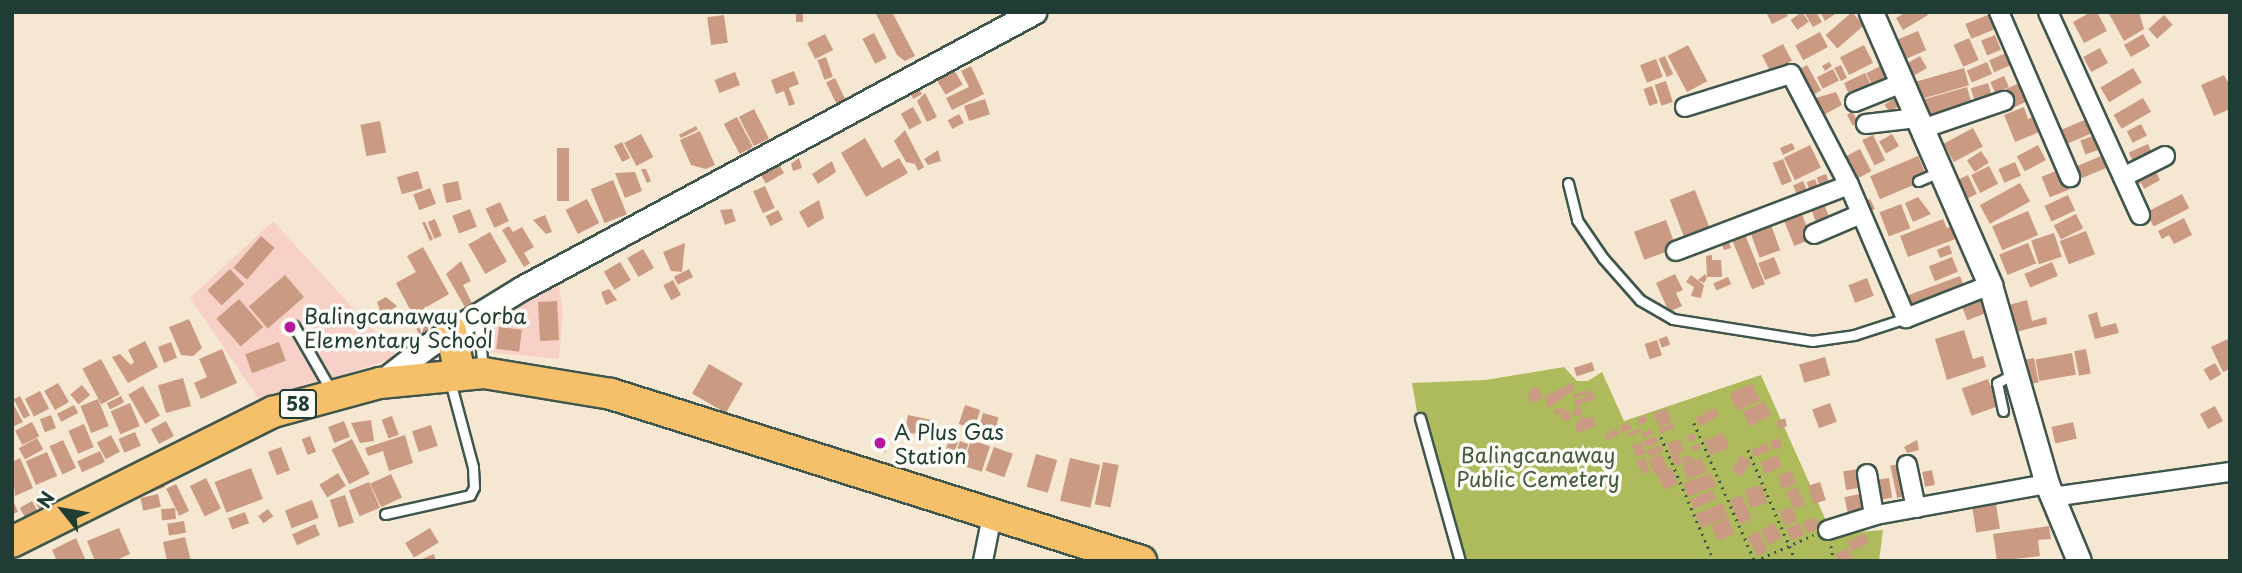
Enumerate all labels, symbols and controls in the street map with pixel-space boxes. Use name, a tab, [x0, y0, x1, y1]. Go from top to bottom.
place label: Balingcanaway Corba Elementary School	[304, 302, 528, 352]
marker: Balingcanaway Corba Elementary School	[282, 319, 298, 335]
road number: 58	[279, 388, 317, 420]
place label: A Plus Gas Station	[894, 418, 1004, 468]
marker: A Plus Gas Station	[872, 435, 888, 451]
park label: Balingcanaway Public Cemetery	[1456, 441, 1620, 491]
north arrow	[28, 475, 98, 545]
text: N	[29, 486, 61, 513]

